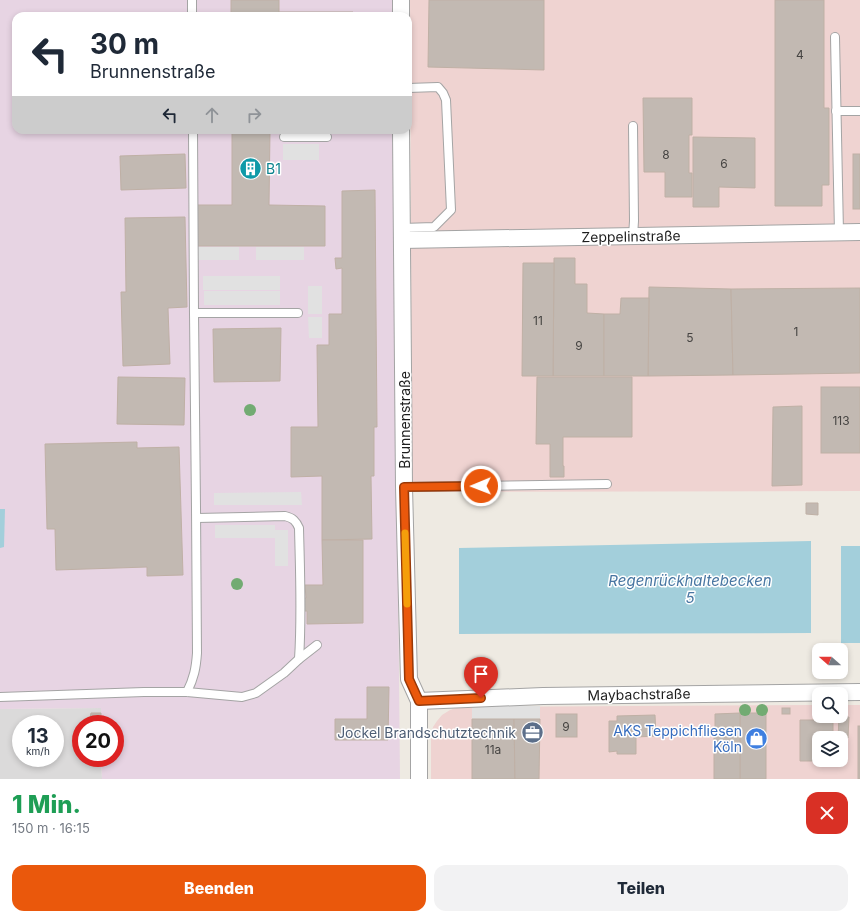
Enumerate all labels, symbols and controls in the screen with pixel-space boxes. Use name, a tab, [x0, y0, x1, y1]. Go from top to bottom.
text: 30 m	[90, 27, 159, 61]
icon: left	[24, 28, 76, 80]
house number: 4	[796, 47, 804, 62]
text: Brunnenstraße	[90, 61, 215, 82]
icon: left	[159, 104, 181, 126]
icon: ahead	[201, 104, 223, 126]
icon: right	[243, 104, 265, 126]
house number: 8	[662, 147, 670, 162]
building icon: B1	[238, 155, 264, 181]
house number: 6	[720, 156, 728, 171]
place label: B1	[266, 160, 281, 177]
street label: Zeppelinstraße	[581, 227, 681, 245]
house number: 11	[533, 313, 543, 328]
house number: 1	[794, 324, 798, 339]
house number: 5	[686, 330, 694, 345]
house number: 9	[575, 338, 583, 353]
street label: Brunnenstraße	[396, 371, 413, 469]
house number: 113	[832, 413, 850, 428]
position arrow	[460, 465, 502, 507]
water label: Regenrückhaltebecken 5	[608, 571, 772, 607]
north arrow	[812, 643, 848, 679]
map controls	[812, 643, 848, 767]
pin	[464, 657, 498, 698]
icon: arrive	[470, 663, 492, 685]
street label: Maybachstraße	[587, 685, 691, 703]
button: search	[812, 687, 848, 723]
speed limit sign: 20	[72, 715, 124, 767]
office icon: Jockel Brandschutztechnik	[519, 719, 545, 745]
house number: 9	[562, 719, 570, 734]
place label: AKS Teppichfliesen Köln	[613, 722, 742, 755]
text: 13	[27, 724, 49, 748]
place label: Jockel Brandschutztechnik	[337, 724, 516, 741]
shop icon: AKS Teppichfliesen Köln	[744, 725, 770, 751]
button: layers	[812, 731, 848, 767]
house number: 11a	[485, 742, 501, 757]
text: km/h	[26, 745, 50, 757]
text: 1 Min.	[12, 790, 81, 819]
button: close	[806, 792, 848, 834]
text: 150 m · 16:15	[12, 820, 90, 836]
button: Beenden	[12, 865, 426, 911]
button: Teilen	[434, 865, 848, 911]

